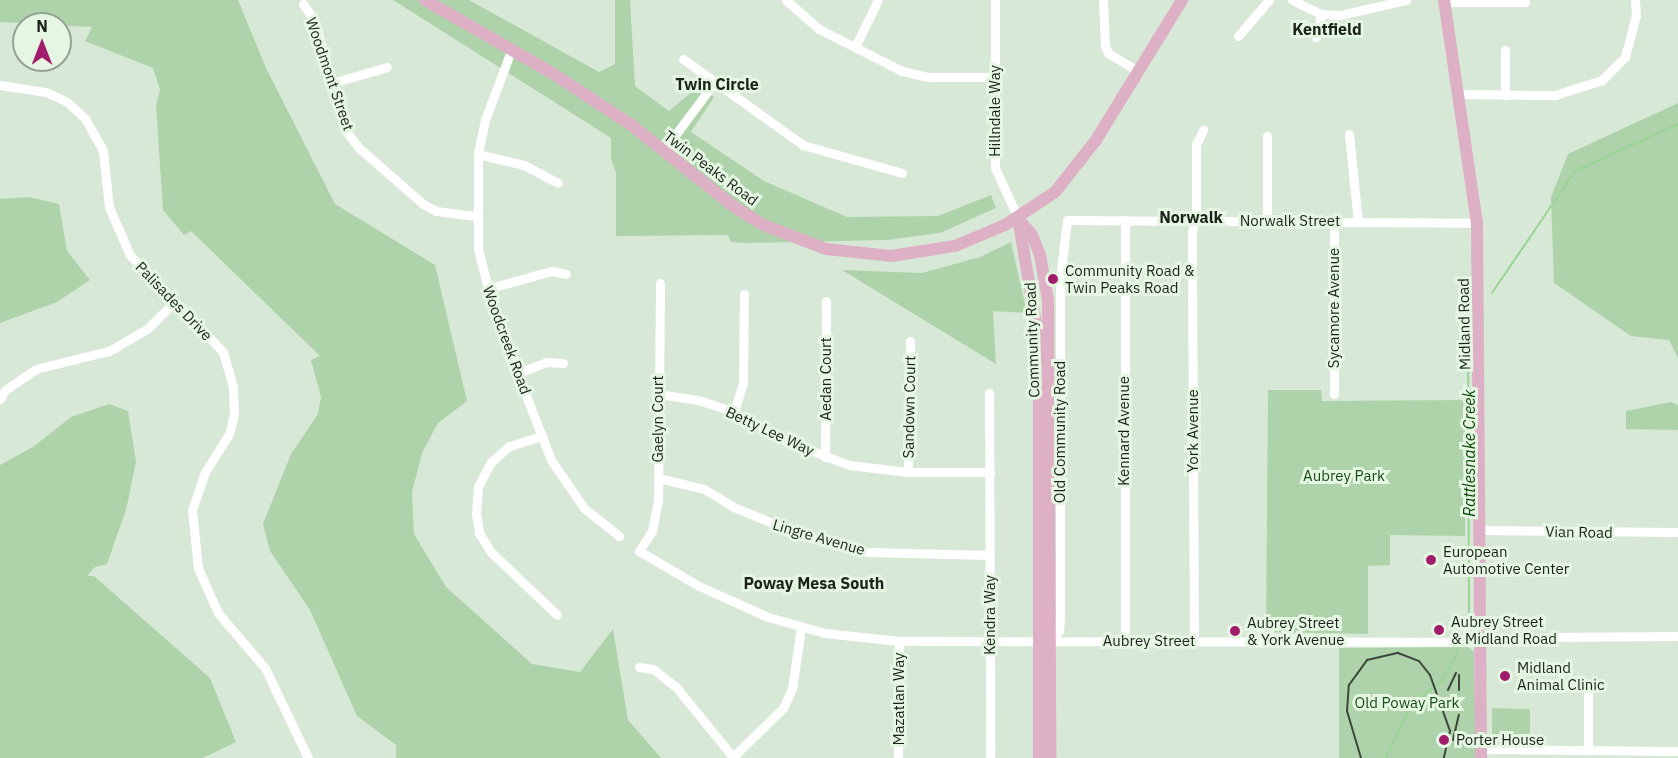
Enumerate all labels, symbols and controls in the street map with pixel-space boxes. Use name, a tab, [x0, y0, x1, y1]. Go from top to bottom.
north arrow	[12, 12, 72, 72]
street label: Woodmont Street	[302, 15, 358, 133]
text: N	[36, 16, 48, 36]
district label: Kentfield	[1292, 19, 1362, 39]
street label: Hillndale Way	[986, 65, 1004, 157]
district label: Twin Circle	[675, 74, 759, 94]
street label: Twin Peaks Road	[660, 127, 762, 209]
district label: Norwalk	[1159, 207, 1223, 227]
street label: Norwalk Street	[1240, 212, 1340, 230]
street label: Sycamore Avenue	[1325, 248, 1343, 368]
street label: Palisades Drive	[132, 258, 216, 344]
place label: Community Road & Twin Peaks Road	[1065, 261, 1194, 296]
marker: Community Road & Twin Peaks Road	[1046, 272, 1060, 286]
street label: Midland Road	[1454, 278, 1474, 370]
street label: Community Road	[1021, 282, 1043, 398]
street label: Woodcreek Road	[479, 283, 535, 397]
street label: Aedan Court	[817, 337, 835, 421]
street label: Sandown Court	[899, 355, 919, 459]
street label: Old Community Road	[1051, 361, 1069, 503]
street label: Gaelyn Court	[649, 375, 667, 463]
street label: Kennard Avenue	[1115, 376, 1133, 486]
street label: York Avenue	[1184, 389, 1202, 473]
water label: Rattlesnake Creek	[1459, 389, 1479, 517]
street label: Betty Lee Way	[723, 403, 817, 459]
park label: Aubrey Park	[1303, 467, 1385, 485]
street label: Lingre Avenue	[771, 515, 867, 559]
street label: Vian Road	[1545, 522, 1613, 542]
place label: European Automotive Center	[1443, 542, 1569, 577]
marker: European Automotive Center	[1424, 553, 1438, 567]
district label: Poway Mesa South	[744, 573, 884, 593]
street label: Kendra Way	[981, 575, 999, 655]
place label: Aubrey Street & Midland Road	[1451, 612, 1557, 647]
place label: Aubrey Street & York Avenue	[1247, 613, 1345, 648]
marker: Aubrey Street & Midland Road	[1432, 623, 1446, 637]
marker: Aubrey Street & York Avenue	[1228, 624, 1242, 638]
street label: Aubrey Street	[1103, 632, 1195, 650]
street label: Mazatlan Way	[890, 652, 908, 746]
place label: Midland Animal Clinic	[1517, 658, 1605, 693]
marker: Midland Animal Clinic	[1498, 669, 1512, 683]
park label: Old Poway Park	[1355, 694, 1459, 712]
place label: Porter House	[1456, 731, 1544, 749]
marker: Porter House	[1437, 733, 1451, 747]

